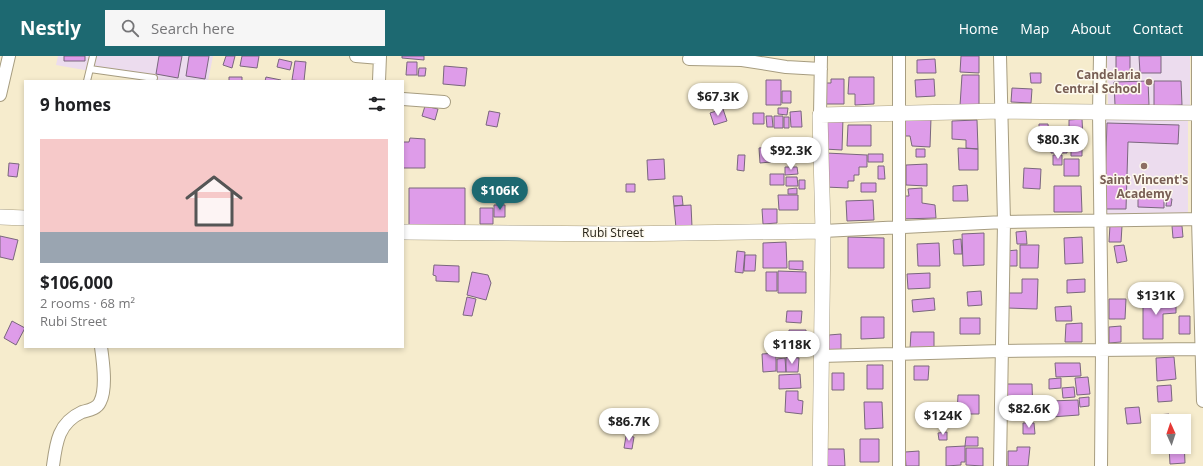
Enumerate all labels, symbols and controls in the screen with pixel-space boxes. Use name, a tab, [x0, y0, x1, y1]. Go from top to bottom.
search box	[105, 10, 385, 46]
text: Nestly	[20, 15, 81, 41]
icon: search	[119, 17, 141, 39]
text: Search here	[151, 18, 235, 38]
text: Home	[959, 19, 998, 38]
text: Map	[1020, 19, 1049, 38]
text: About	[1071, 19, 1111, 38]
text: Contact	[1133, 19, 1183, 38]
place label: Candelaria Central School	[1055, 66, 1141, 97]
marker: Candelaria Central School	[1144, 77, 1154, 87]
pin: $67.3K	[685, 83, 751, 117]
text: $67.3K	[697, 87, 739, 105]
text: 9 homes	[40, 93, 111, 116]
icon: filters	[366, 93, 388, 115]
pin: $80.3K	[1025, 126, 1091, 160]
text: $80.3K	[1037, 130, 1079, 148]
pin: $92.3K	[758, 137, 824, 171]
text: $92.3K	[770, 141, 812, 159]
marker: Saint Vincent's Academy	[1139, 161, 1149, 171]
icon: home	[178, 165, 250, 237]
place label: Saint Vincent's Academy	[1100, 171, 1188, 202]
pin: $106K	[472, 177, 528, 211]
text: $106K	[481, 181, 519, 199]
street label: Rubi Street	[582, 224, 644, 241]
text: $106,000	[40, 271, 113, 294]
pin: $131K	[1128, 282, 1184, 316]
text: $131K	[1137, 286, 1175, 304]
text: 2 rooms · 68 m²	[40, 294, 135, 312]
text: Rubi Street	[40, 312, 107, 330]
pin: $118K	[764, 331, 820, 365]
text: $118K	[773, 335, 811, 353]
pin: $82.6K	[996, 395, 1062, 429]
text: $82.6K	[1008, 399, 1050, 417]
pin: $124K	[915, 402, 971, 436]
text: $124K	[924, 406, 962, 424]
pin: $86.7K	[596, 408, 662, 442]
text: $86.7K	[608, 412, 650, 430]
north arrow	[1151, 414, 1191, 454]
map controls	[1151, 414, 1191, 454]

